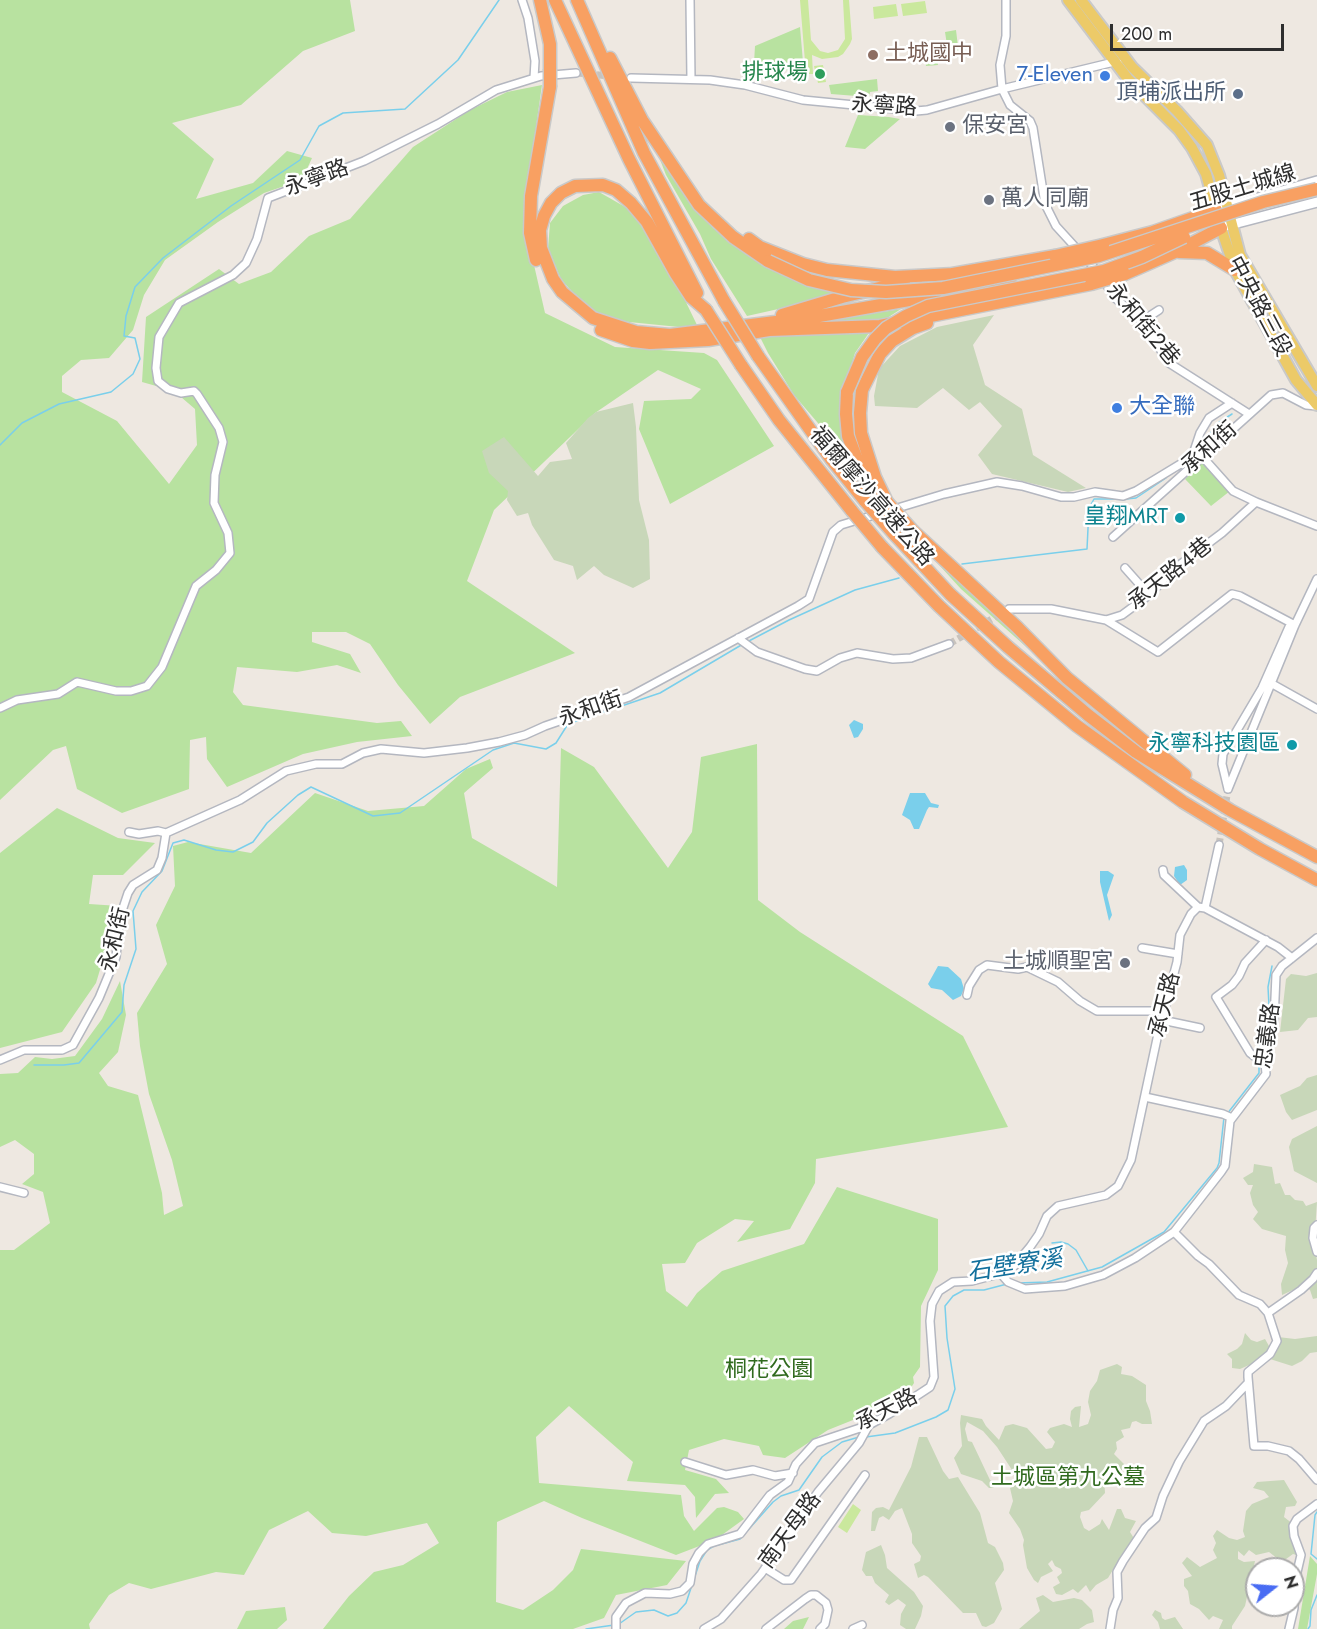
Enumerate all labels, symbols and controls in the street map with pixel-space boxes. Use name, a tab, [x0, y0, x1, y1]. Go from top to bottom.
scale bar	[1113, 12, 1287, 50]
text: 200 m	[1121, 21, 1172, 47]
place label: 土城國中	[885, 42, 973, 68]
marker: 土城國中	[866, 48, 880, 62]
place label: 排球場	[742, 61, 808, 87]
place label: 7-Eleven	[1016, 63, 1093, 89]
marker: 排球場	[813, 67, 827, 81]
marker: 7-Eleven	[1098, 69, 1112, 83]
place label: 頂埔派出所	[1116, 81, 1226, 107]
marker: 頂埔派出所	[1231, 87, 1245, 101]
street label: 永寧路	[850, 92, 918, 122]
place label: 保安宮	[962, 114, 1028, 140]
marker: 保安宮	[943, 120, 957, 134]
street label: 永寧路	[281, 155, 353, 203]
street label: 五股土城線	[1187, 160, 1299, 218]
place label: 萬人同廟	[1001, 187, 1089, 213]
marker: 萬人同廟	[982, 193, 996, 207]
street label: 中央路三段	[1221, 252, 1295, 362]
street label: 永和街2巷	[1100, 278, 1184, 372]
place label: 大全聯	[1129, 395, 1195, 421]
marker: 大全聯	[1110, 401, 1124, 415]
street label: 承和街	[1177, 417, 1243, 481]
street label: 福爾摩沙高速公路	[803, 422, 939, 572]
place label: 皇翔MRT	[1084, 505, 1168, 531]
marker: 皇翔MRT	[1173, 511, 1187, 525]
street label: 承天路4巷	[1124, 533, 1218, 617]
street label: 永和街	[556, 687, 626, 733]
place label: 永寧科技園區	[1148, 732, 1280, 758]
marker: 永寧科技園區	[1285, 738, 1299, 752]
street label: 永和街	[95, 905, 137, 975]
place label: 土城順聖宮	[1003, 950, 1113, 976]
marker: 土城順聖宮	[1118, 956, 1132, 970]
street label: 承天路	[1145, 970, 1187, 1040]
street label: 忠義路	[1251, 1001, 1287, 1071]
water label: 石壁寮溪	[965, 1245, 1065, 1289]
park label: 桐花公園	[725, 1358, 813, 1384]
street label: 承天路	[852, 1384, 922, 1438]
park label: 土城區第九公墓	[991, 1466, 1145, 1492]
street label: 南天母路	[754, 1488, 828, 1574]
north arrow	[1245, 1557, 1305, 1617]
text: N	[1278, 1573, 1304, 1592]

